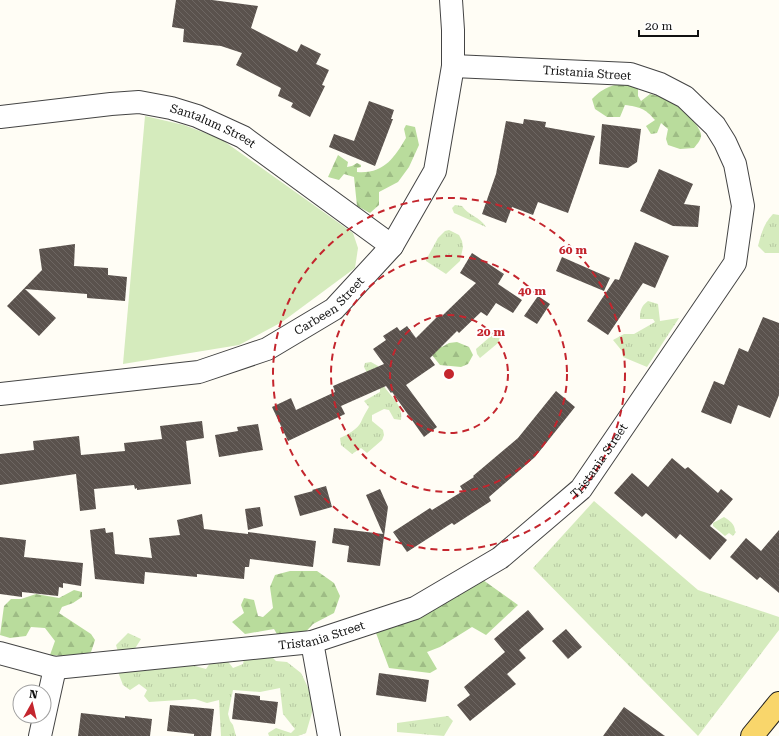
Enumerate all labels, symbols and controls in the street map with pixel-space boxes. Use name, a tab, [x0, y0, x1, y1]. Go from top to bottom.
scale bar	[639, 12, 698, 38]
text: 20 m	[645, 19, 672, 33]
street label: Tristania Street	[542, 63, 632, 83]
street label: Santalum Street	[168, 101, 259, 151]
text: 60 m	[559, 243, 587, 257]
street label: Carbeen Street	[292, 274, 367, 338]
text: 40 m	[518, 284, 546, 298]
text: 20 m	[477, 325, 505, 339]
centre of rings	[442, 367, 456, 381]
street label: Tristania Street	[568, 420, 631, 502]
street label: Tristania Street	[278, 618, 367, 652]
north arrow	[12, 684, 52, 724]
text: N	[28, 688, 39, 702]

